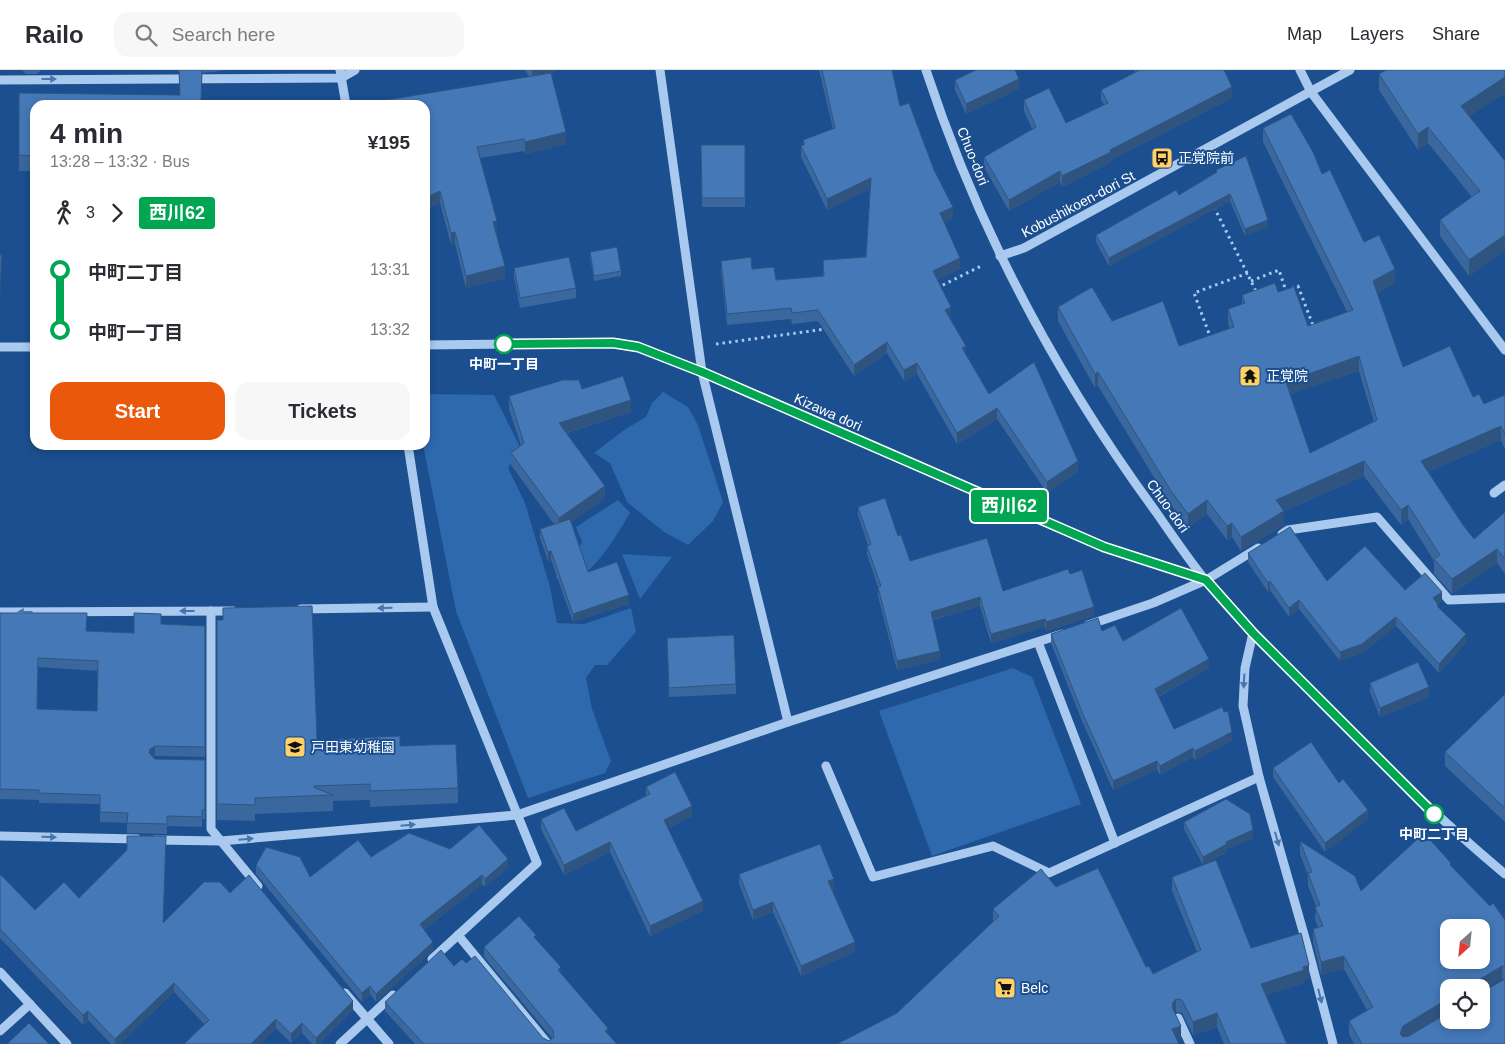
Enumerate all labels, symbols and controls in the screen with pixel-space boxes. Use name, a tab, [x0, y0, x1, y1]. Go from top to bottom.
search box	[114, 12, 464, 57]
text: Railo	[25, 21, 84, 48]
icon: search	[132, 21, 160, 49]
text: Search here	[172, 24, 275, 45]
text: Map	[1287, 24, 1322, 44]
text: Layers	[1350, 24, 1404, 44]
text: Share	[1432, 24, 1480, 44]
one-way arrow	[41, 75, 57, 83]
text: 4 min	[50, 118, 123, 149]
street label: Chuo-dori	[954, 124, 992, 188]
text: ¥195	[368, 132, 410, 153]
bus stop icon: 正覚院前	[1150, 146, 1174, 170]
place label: 正覚院前	[1178, 150, 1234, 166]
text: 13:28 – 13:32 · Bus	[50, 153, 190, 170]
street label: Kobushikoen-dori St	[1019, 167, 1138, 241]
icon: walk	[50, 199, 78, 227]
icon: forward	[103, 199, 131, 227]
text: 西川62	[149, 203, 205, 223]
text: 3	[86, 204, 95, 221]
text: 13:31	[370, 261, 410, 278]
text: 中町二丁目	[88, 262, 183, 283]
text: 13:32	[370, 321, 410, 338]
text: 中町一丁目	[88, 322, 183, 343]
marker: 中町一丁目	[494, 334, 514, 354]
place label: 中町一丁目	[469, 356, 539, 372]
temple icon: 正覚院	[1238, 364, 1262, 388]
place label: 正覚院	[1266, 368, 1308, 384]
button: Start	[50, 382, 225, 440]
button: Tickets	[235, 382, 410, 440]
street label: Kizawa dori	[792, 390, 864, 434]
street label: Chuo-dori	[1143, 476, 1193, 536]
line badge: 西川62	[974, 490, 1044, 522]
text: 西川62	[981, 496, 1037, 516]
one-way arrow	[376, 604, 392, 612]
one-way arrow	[179, 607, 195, 615]
one-way arrow	[16, 608, 32, 616]
one-way arrow	[1240, 673, 1248, 689]
school or university icon: 戸田東幼稚園	[283, 735, 307, 759]
place label: 戸田東幼稚園	[311, 739, 395, 755]
marker: 中町二丁目	[1424, 804, 1444, 824]
one-way arrow	[400, 820, 416, 828]
place label: 中町二丁目	[1399, 826, 1469, 842]
one-way arrow	[1273, 832, 1281, 847]
one-way arrow	[41, 833, 57, 841]
one-way arrow	[238, 835, 254, 843]
north arrow	[1440, 919, 1490, 969]
map controls	[1440, 919, 1490, 1029]
supermarket icon: Belc	[993, 976, 1017, 1000]
button: locate	[1440, 979, 1490, 1029]
place label: Belc	[1021, 980, 1048, 996]
one-way arrow	[1317, 988, 1325, 1003]

